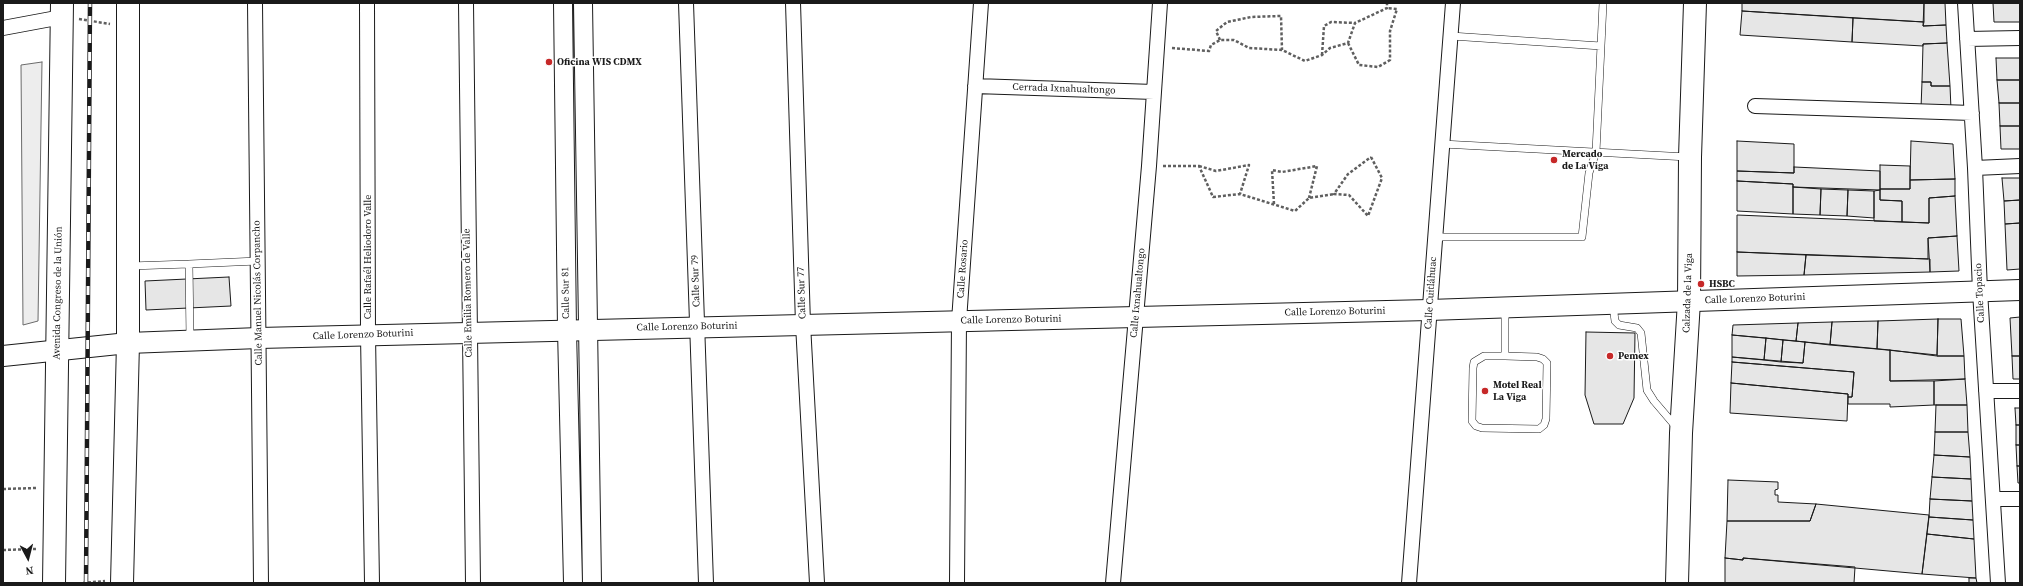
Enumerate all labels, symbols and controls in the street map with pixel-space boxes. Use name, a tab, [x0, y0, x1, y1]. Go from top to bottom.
place label: Oficina WIS CDMX	[557, 56, 642, 68]
marker: Oficina WIS CDMX	[544, 57, 554, 67]
street label: Cerrada Ixnahualtongo	[1012, 81, 1116, 97]
place label: Mercado de La Viga	[1562, 148, 1609, 172]
marker: Mercado de La Viga	[1549, 155, 1559, 165]
street label: Calle Rafaél Heliodoro Valle	[362, 195, 374, 319]
street label: Calle Manuel Nicolás Corpancho	[251, 220, 265, 366]
street label: Avenida Congreso de la Unión	[51, 226, 65, 360]
street label: Calle Emilia Romero de Valle	[461, 228, 475, 358]
street label: Calle Rosario	[955, 239, 971, 299]
street label: Calle Ixnahualtongo	[1128, 248, 1148, 338]
street label: Calzada de la Viga	[1681, 253, 1695, 333]
street label: Calle Sur 79	[689, 255, 703, 307]
street label: Calle Cuitláhuac	[1422, 256, 1440, 330]
street label: Calle Topacio	[1972, 263, 1988, 323]
street label: Calle Sur 81	[560, 267, 572, 319]
street label: Calle Sur 77	[795, 267, 809, 319]
place label: HSBC	[1709, 278, 1735, 290]
marker: HSBC	[1696, 279, 1706, 289]
street label: Calle Lorenzo Boturini	[1704, 291, 1806, 307]
street label: Calle Lorenzo Boturini	[1284, 305, 1386, 319]
street label: Calle Lorenzo Boturini	[960, 313, 1062, 327]
street label: Calle Lorenzo Boturini	[636, 320, 738, 334]
street label: Calle Lorenzo Boturini	[312, 327, 414, 343]
place label: Pemex	[1618, 350, 1649, 362]
marker: Pemex	[1605, 351, 1615, 361]
place label: Motel Real La Viga	[1493, 379, 1542, 402]
marker: Motel Real La Viga	[1480, 386, 1490, 396]
north arrow	[8, 538, 48, 578]
text: N	[25, 562, 34, 578]

